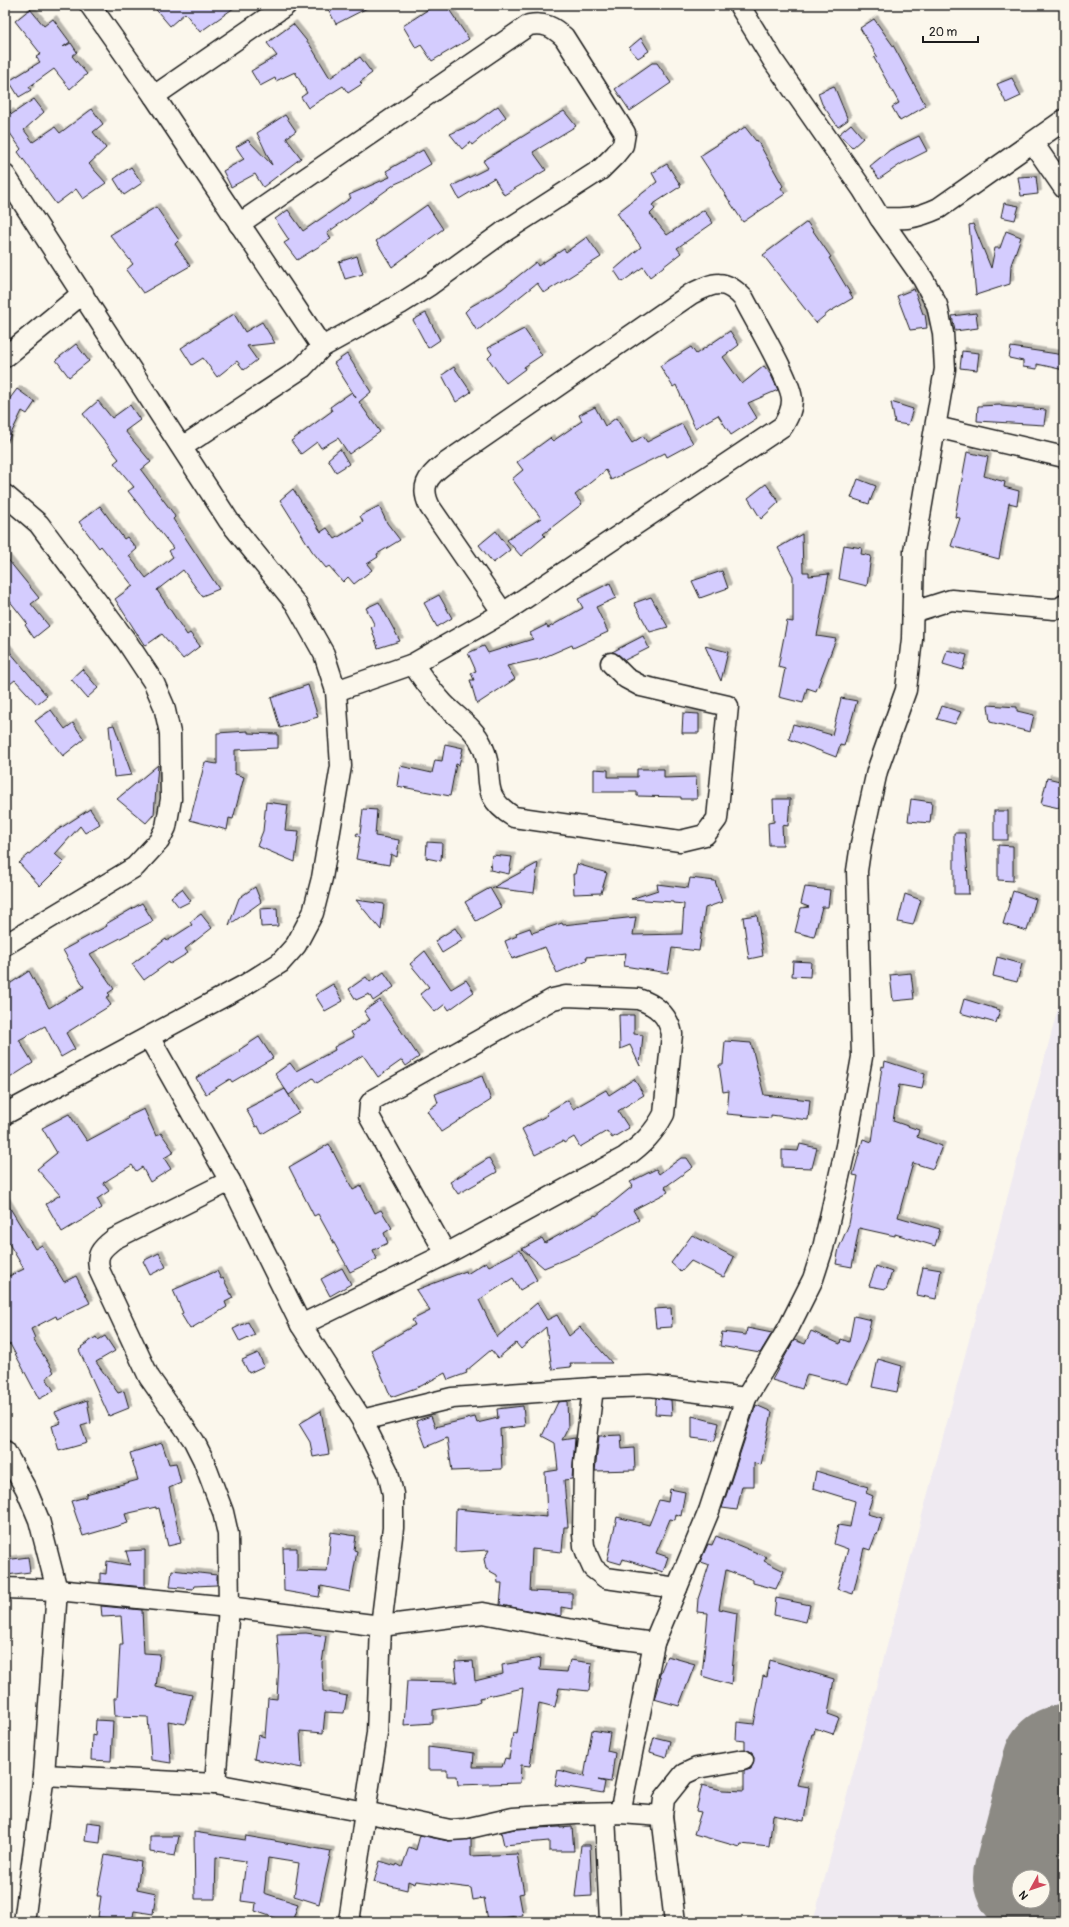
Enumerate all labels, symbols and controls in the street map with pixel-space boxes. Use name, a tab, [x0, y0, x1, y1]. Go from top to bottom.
scale bar	[923, 18, 978, 44]
text: 20 m	[929, 25, 958, 40]
north arrow	[1011, 1869, 1051, 1909]
text: N	[1016, 1888, 1031, 1902]

